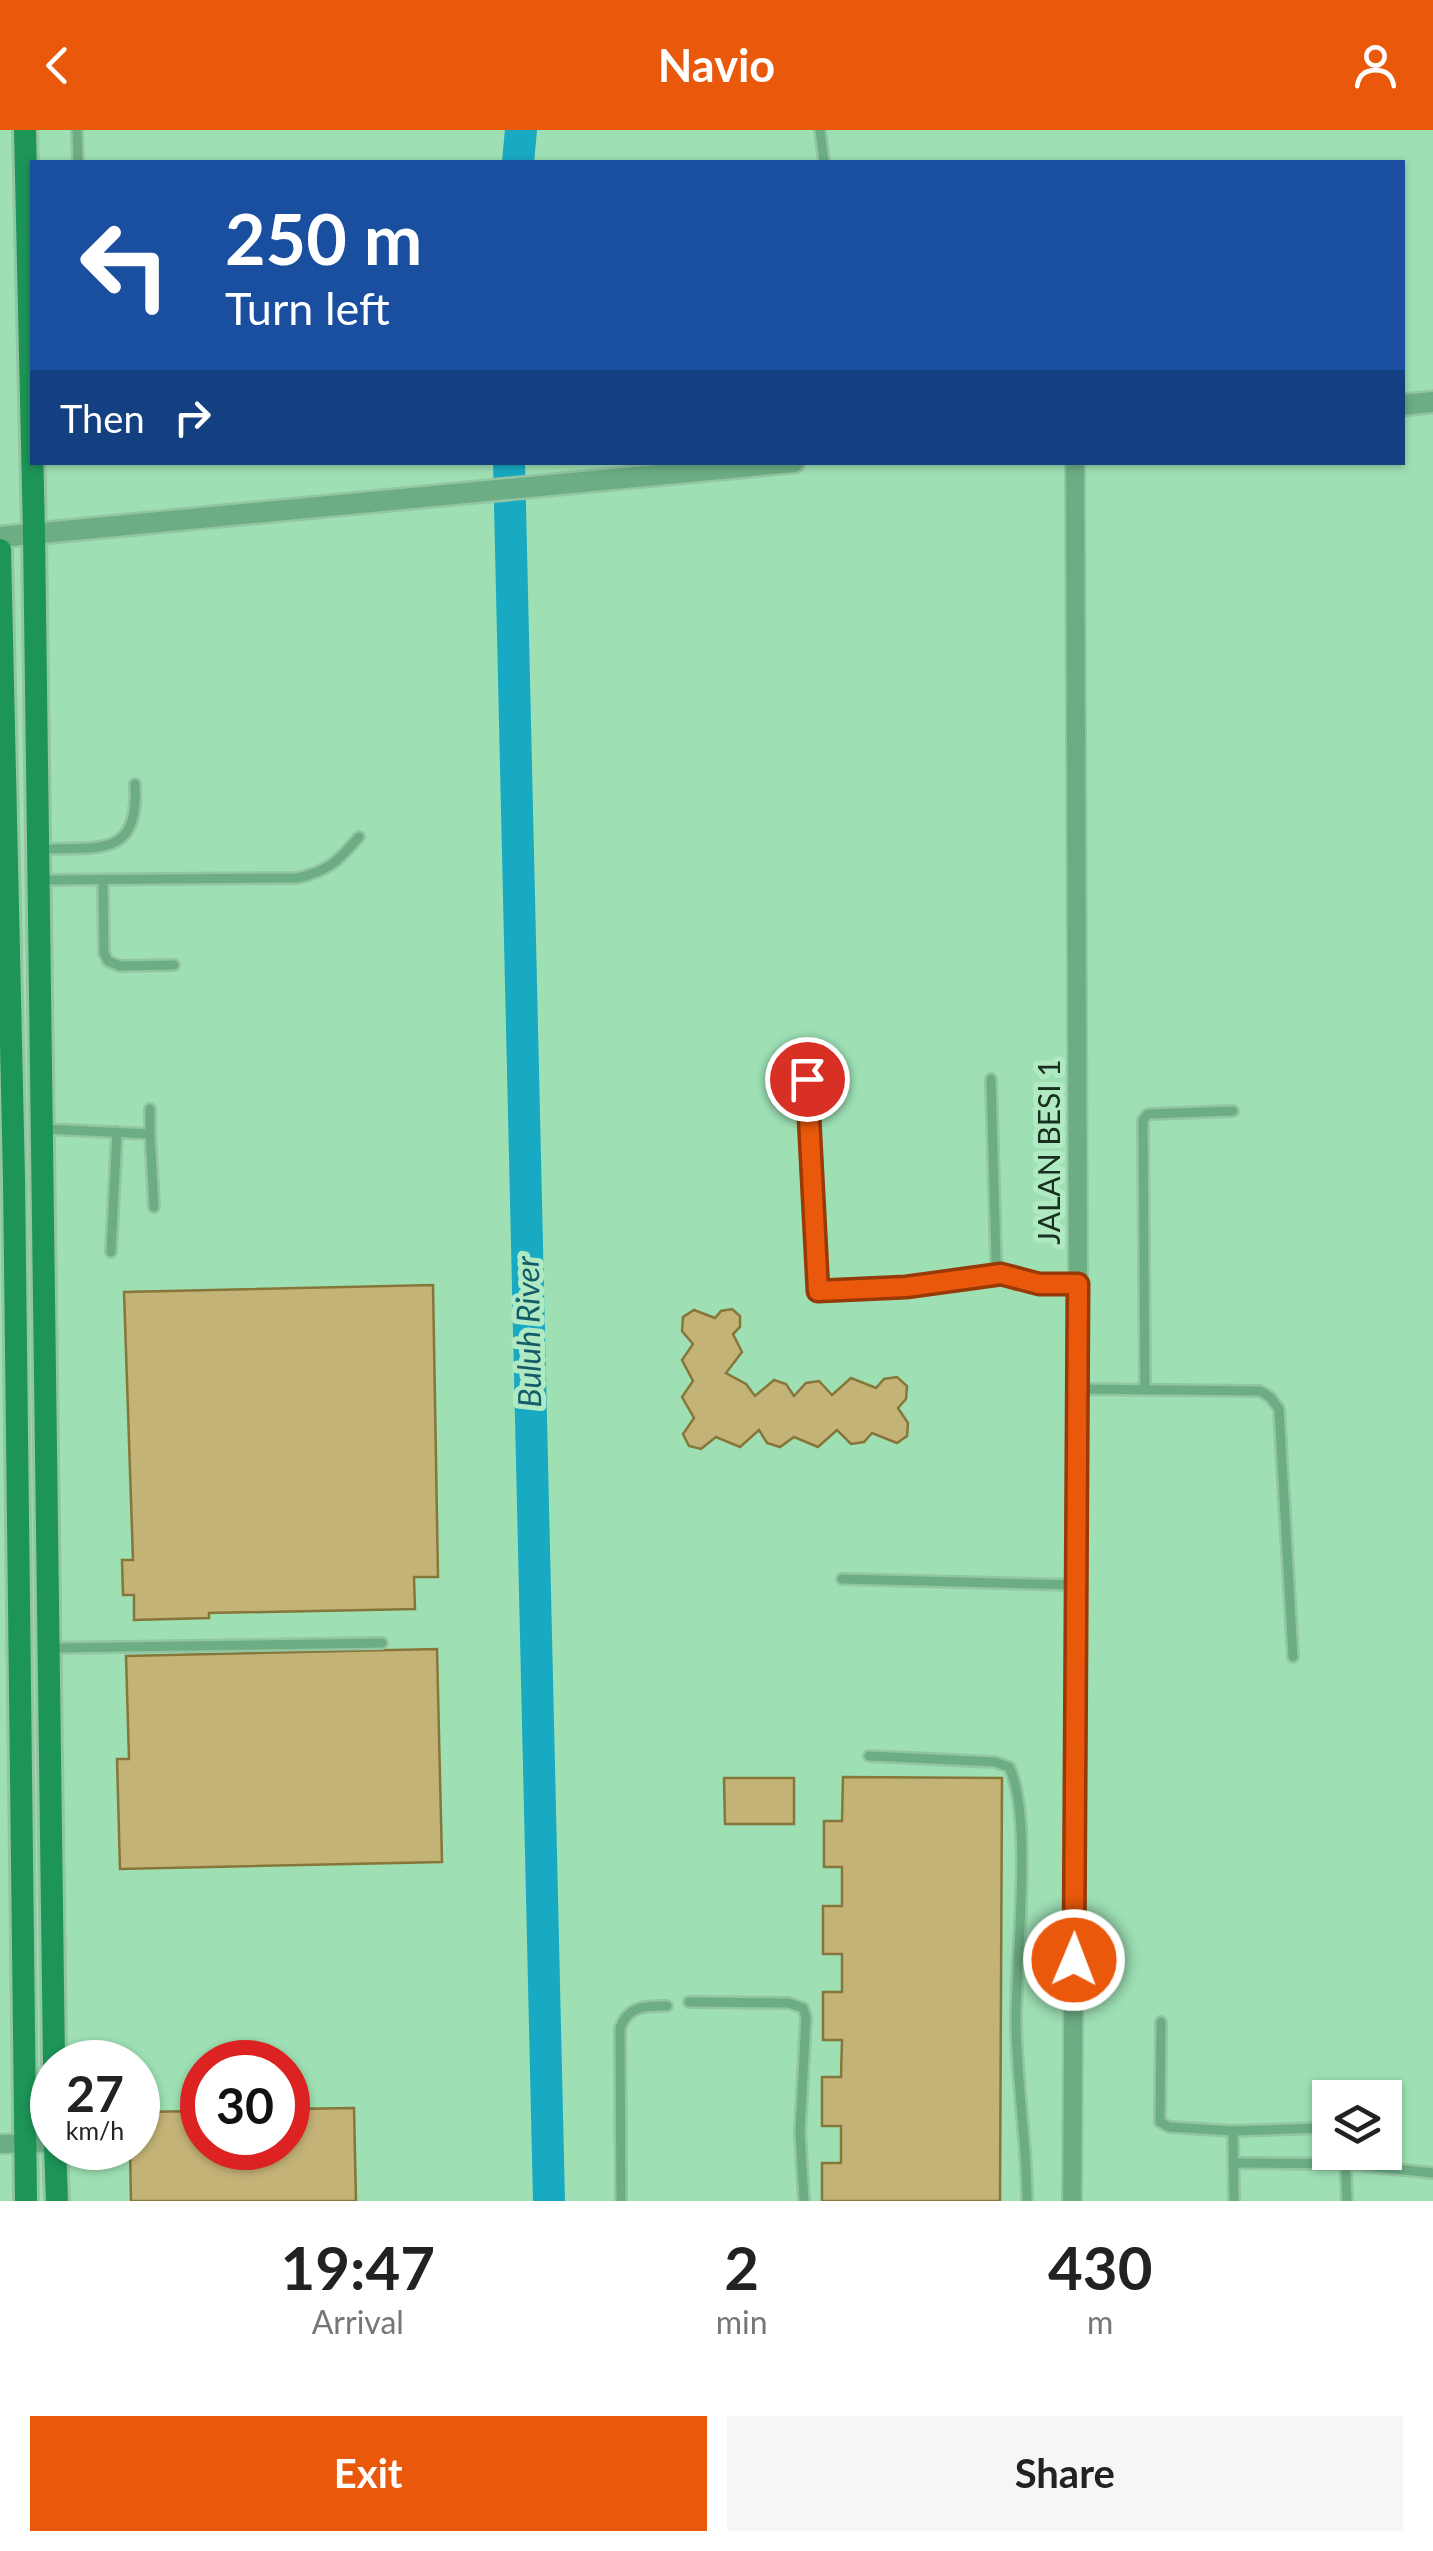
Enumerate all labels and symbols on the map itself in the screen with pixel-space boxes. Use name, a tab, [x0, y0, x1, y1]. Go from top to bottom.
pin	[765, 1037, 850, 1122]
street label: JALAN BESI 1	[1030, 1059, 1066, 1245]
water label: Buluh River	[507, 1255, 548, 1408]
position arrow	[1022, 1908, 1126, 2012]
speed limit sign: 30	[180, 2040, 310, 2170]

